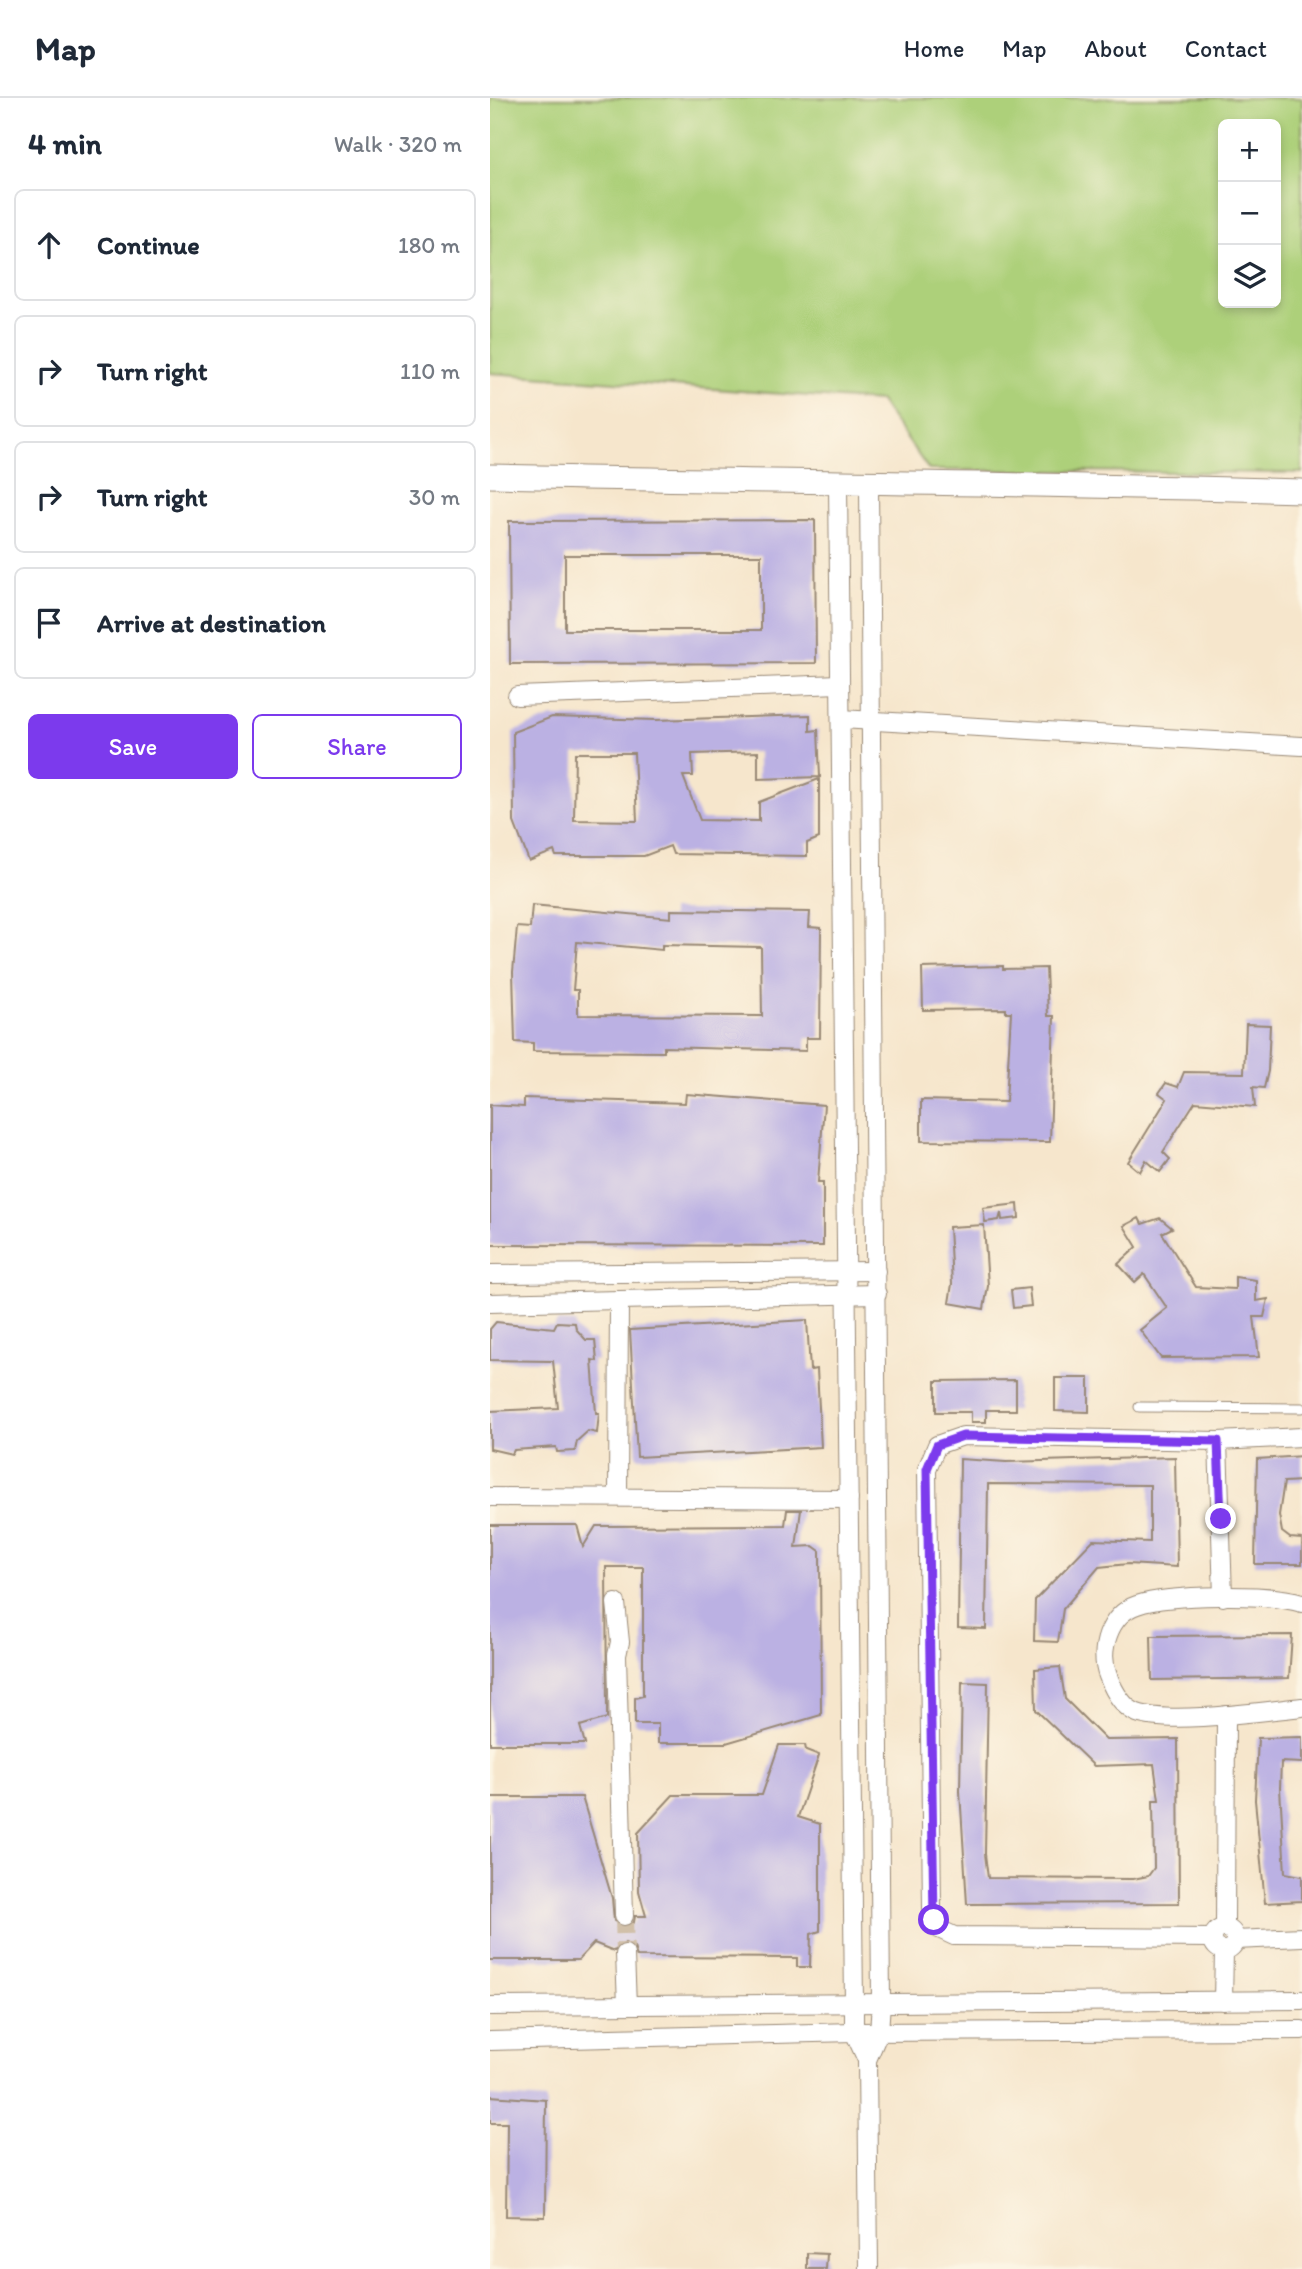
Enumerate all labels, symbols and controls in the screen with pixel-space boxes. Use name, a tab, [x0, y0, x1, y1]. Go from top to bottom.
text: Map	[35, 29, 96, 68]
text: Home	[904, 34, 964, 63]
text: Map	[1002, 34, 1046, 63]
text: About	[1084, 34, 1147, 63]
text: Contact	[1185, 34, 1267, 63]
map controls	[1218, 119, 1281, 308]
button: +	[1218, 119, 1281, 182]
text: 4 min	[28, 125, 102, 162]
text: Walk · 320 m	[334, 130, 462, 158]
button: −	[1218, 182, 1281, 245]
icon: ahead	[30, 226, 68, 264]
text: Continue	[97, 229, 200, 261]
text: 180 m	[398, 231, 460, 259]
button: layers	[1218, 245, 1281, 308]
icon: right	[30, 352, 68, 390]
text: Turn right	[97, 355, 208, 387]
text: 110 m	[400, 357, 460, 385]
icon: right	[30, 478, 68, 516]
text: Turn right	[97, 481, 208, 513]
text: 30 m	[409, 483, 460, 511]
icon: arrive	[30, 604, 68, 642]
text: Arrive at destination	[97, 607, 326, 639]
button: Save	[28, 714, 238, 779]
button: Share	[252, 714, 462, 779]
route end	[1205, 1503, 1236, 1534]
route start	[918, 1904, 949, 1935]

